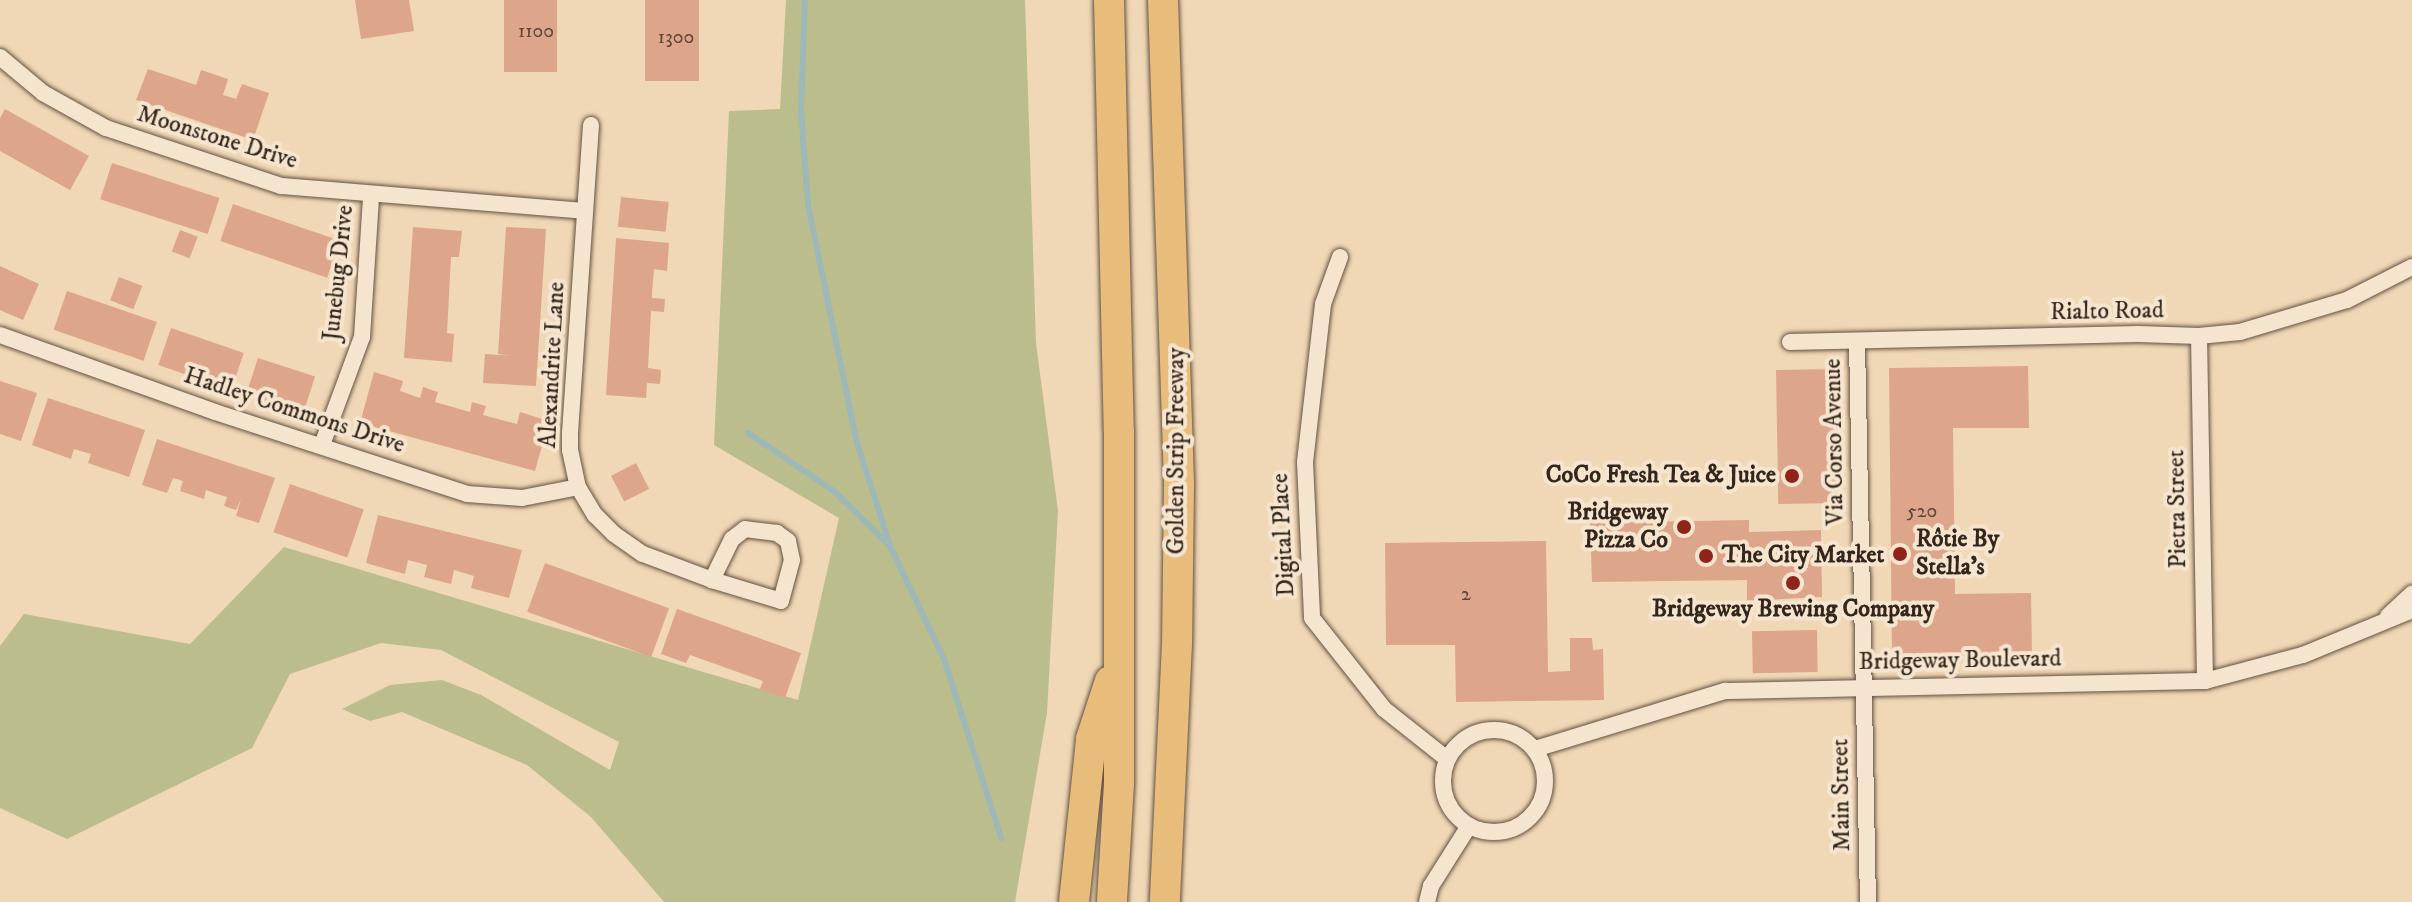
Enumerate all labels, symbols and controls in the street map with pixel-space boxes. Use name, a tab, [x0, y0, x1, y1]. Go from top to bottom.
house number: 1100	[518, 19, 554, 43]
house number: 1300	[658, 25, 694, 49]
street label: Moonstone Drive	[134, 100, 300, 176]
street label: Junebug Drive	[318, 204, 360, 342]
street label: Alexandrite Lane	[534, 281, 572, 449]
street label: Rialto Road	[2050, 297, 2164, 327]
street label: Golden Strip Freeway	[1163, 348, 1191, 554]
street label: Via Corso Avenue	[1819, 358, 1851, 526]
street label: Hadley Commons Drive	[180, 362, 408, 460]
street label: Pietra Street	[2163, 449, 2193, 569]
place label: CoCo Fresh Tea & Juice	[1546, 462, 1776, 490]
marker: CoCo Fresh Tea & Juice	[1783, 467, 1801, 485]
street label: Digital Place	[1266, 473, 1302, 597]
place label: Bridgeway Pizza Co	[1567, 499, 1668, 555]
house number: 520	[1907, 499, 1937, 523]
marker: Bridgeway Pizza Co	[1675, 518, 1693, 536]
place label: Rôtie By Stella's	[1916, 526, 1999, 582]
place label: The City Market	[1722, 542, 1884, 570]
marker: Rôtie By Stella's	[1891, 545, 1909, 563]
marker: The City Market	[1697, 547, 1715, 565]
marker: Bridgeway Brewing Company	[1784, 574, 1802, 592]
house number: 2	[1461, 582, 1471, 606]
place label: Bridgeway Brewing Company	[1652, 596, 1934, 624]
street label: Bridgeway Boulevard	[1858, 645, 2062, 677]
street label: Main Street	[1827, 738, 1857, 852]

